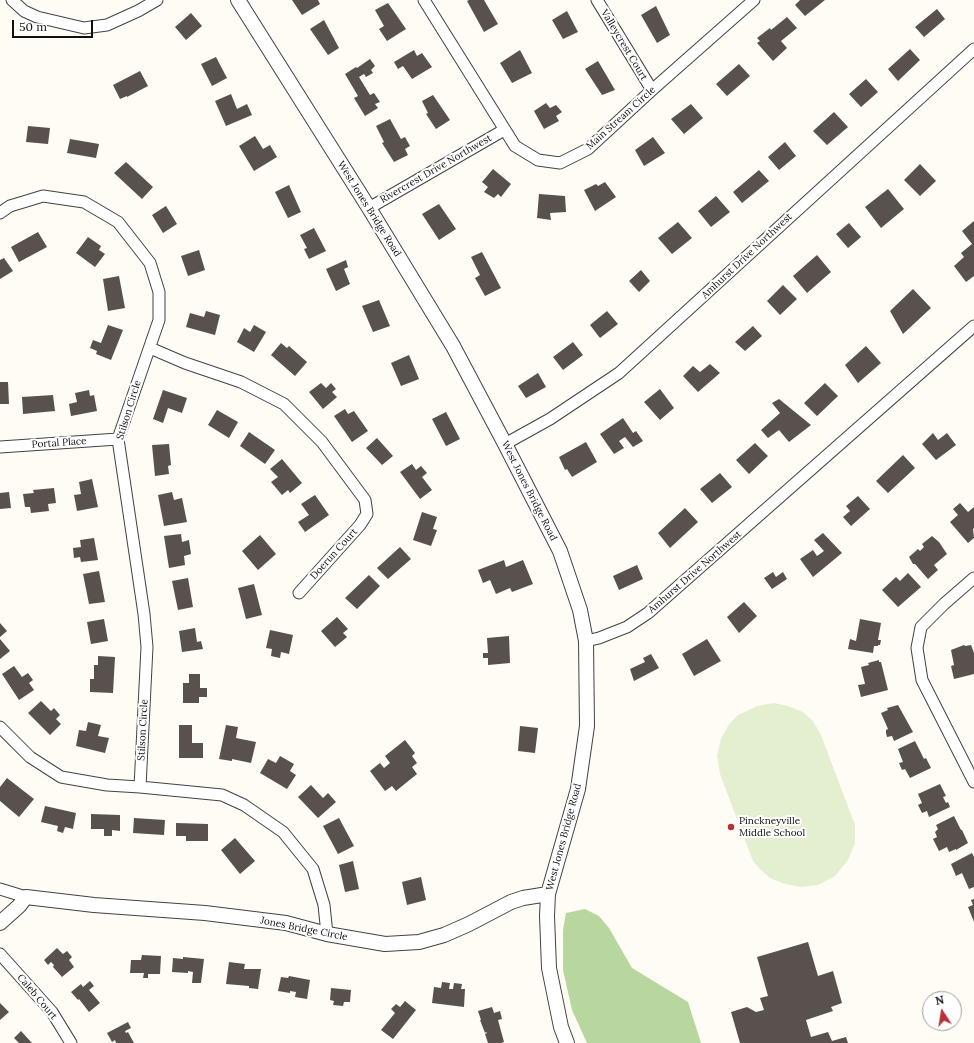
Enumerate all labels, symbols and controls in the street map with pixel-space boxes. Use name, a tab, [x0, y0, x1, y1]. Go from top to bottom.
street label: Valleycrest Court	[598, 7, 650, 83]
scale bar	[14, 12, 95, 38]
text: 50 m	[19, 19, 47, 34]
street label: Main Stream Circle	[584, 84, 658, 152]
street label: Rivercrest Drive Northwest	[378, 132, 494, 206]
street label: West Jones Bridge Road	[335, 159, 403, 259]
street label: Amhurst Drive Northwest	[699, 211, 795, 301]
street label: Stilson Circle	[114, 379, 144, 441]
street label: Portal Place	[31, 435, 87, 451]
street label: West Jones Bridge Road	[499, 439, 559, 543]
street label: Doerun Court	[308, 526, 360, 582]
street label: Amhurst Drive Northwest	[646, 528, 744, 616]
street label: Stilson Circle	[135, 699, 151, 761]
street label: West Jones Bridge Road	[544, 782, 584, 892]
place label: Pinckneyville Middle School	[739, 815, 805, 838]
marker: Pinckneyville Middle School	[726, 822, 736, 832]
street label: Jones Bridge Circle	[259, 915, 349, 943]
street label: Caleb Court	[14, 972, 60, 1022]
north arrow	[922, 991, 962, 1031]
text: N	[934, 993, 945, 1008]

